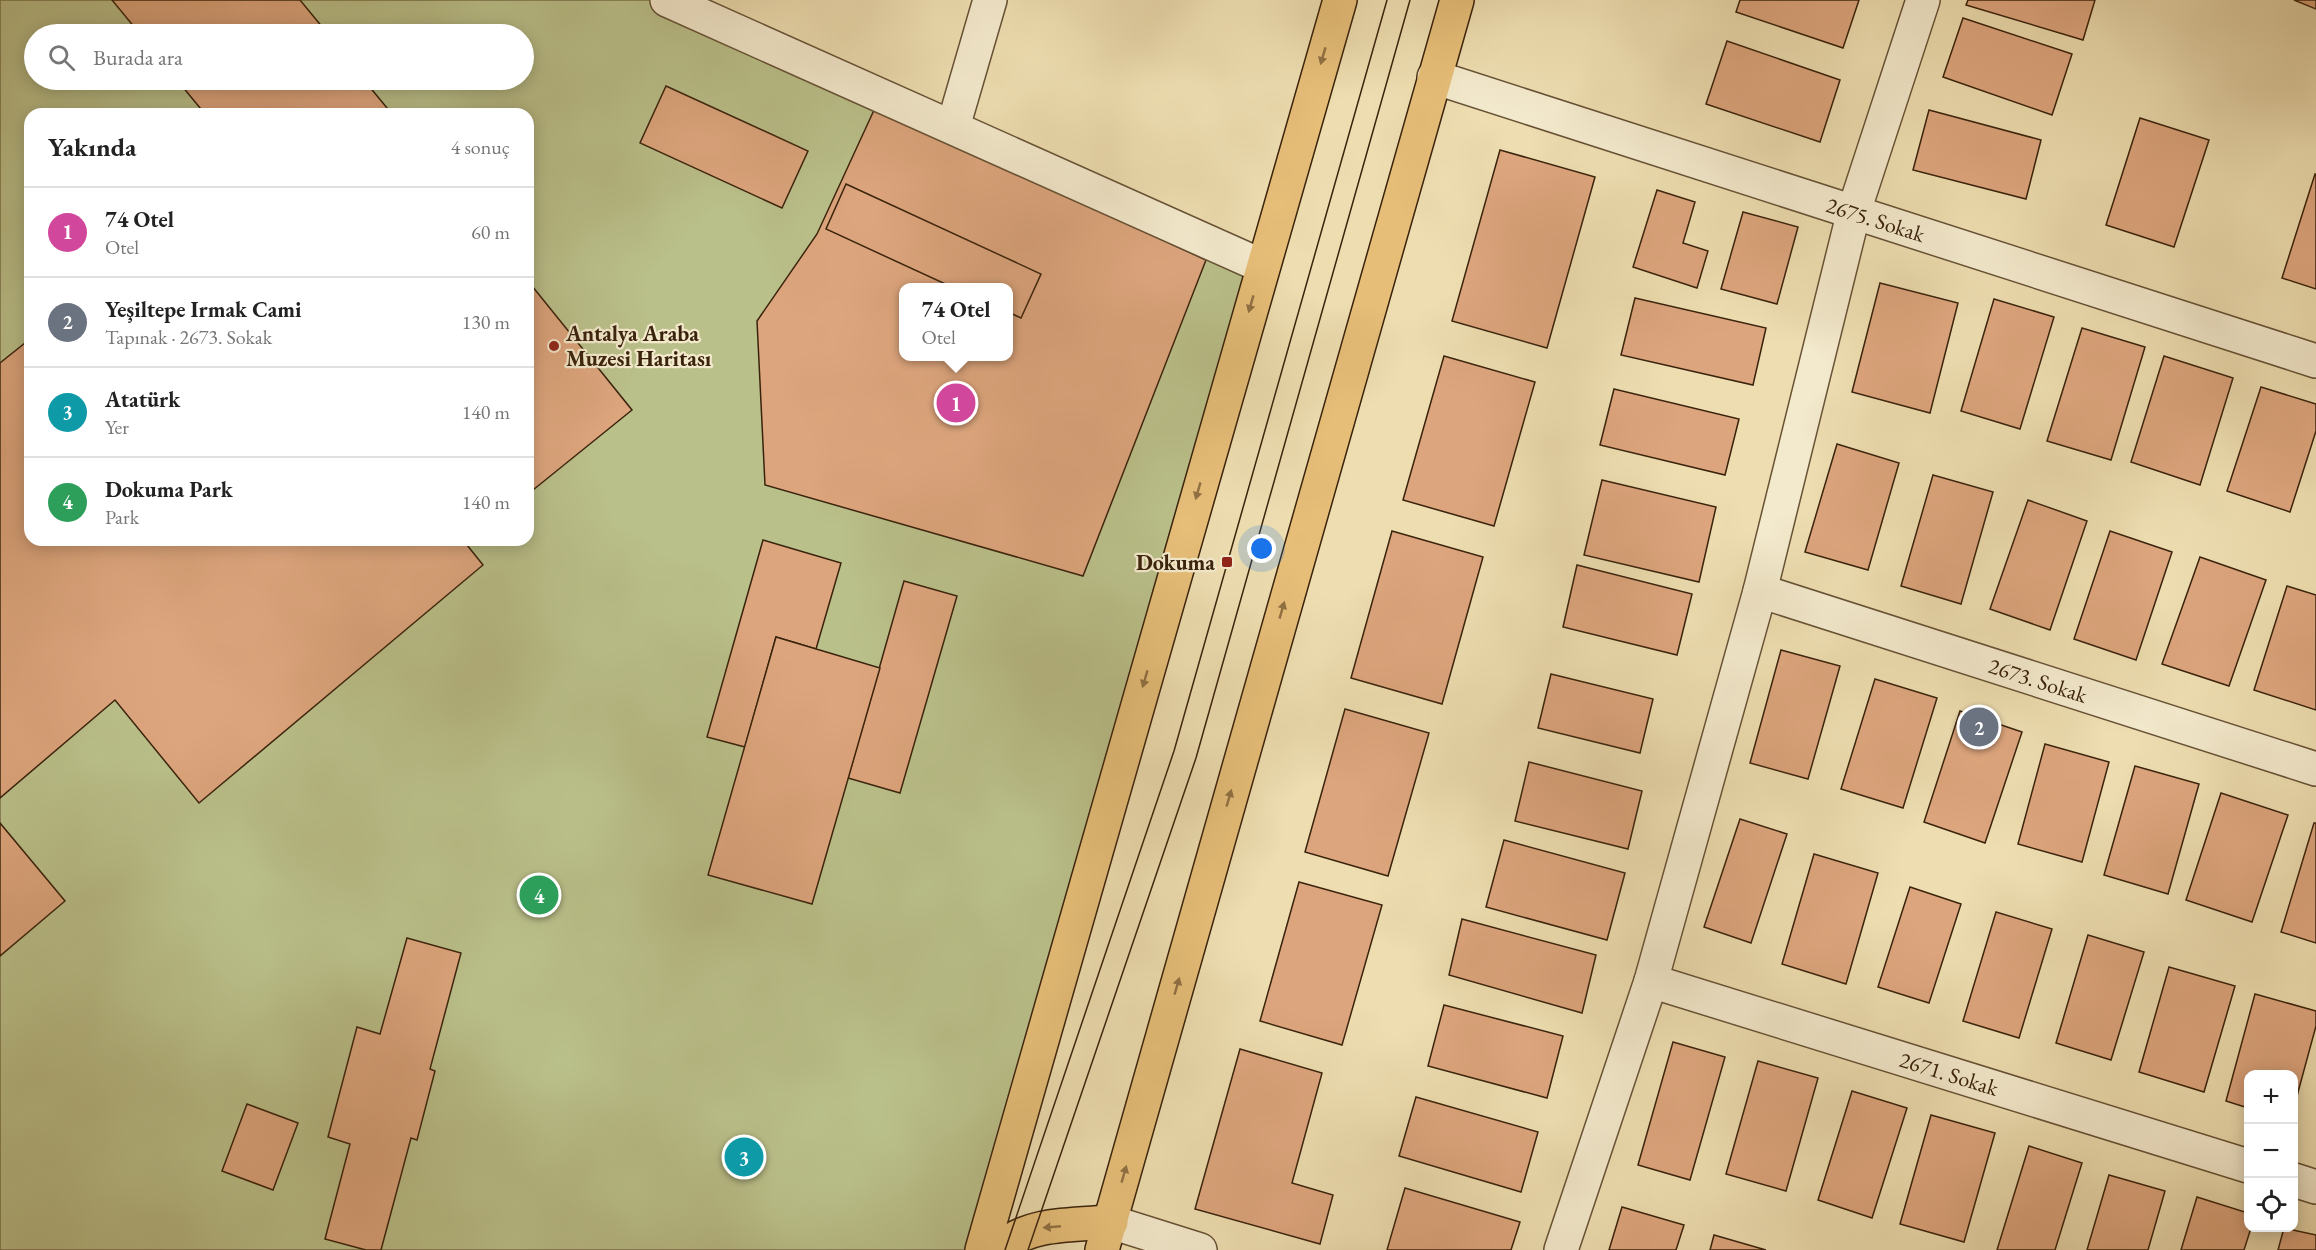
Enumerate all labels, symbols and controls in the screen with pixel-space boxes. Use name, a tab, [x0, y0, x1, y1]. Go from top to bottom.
search box	[24, 24, 534, 90]
icon: search	[45, 41, 78, 74]
text: Burada ara	[93, 43, 183, 72]
one-way arrow	[1318, 47, 1327, 65]
text: Yakında	[48, 130, 136, 164]
text: 4 sonuç	[451, 134, 510, 160]
street label: 2675. Sokak	[1823, 190, 1929, 249]
text: 74 Otel	[105, 205, 174, 234]
text: 1	[62, 219, 73, 245]
text: 60 m	[471, 219, 510, 245]
text: Otel	[105, 234, 139, 260]
popup	[899, 283, 1013, 361]
text: Yeşiltepe Irmak Cami	[105, 295, 302, 324]
text: 74 Otel	[922, 295, 990, 324]
one-way arrow	[1246, 295, 1256, 313]
text: 2	[62, 309, 73, 335]
text: 130 m	[462, 309, 510, 335]
place label: Antalya Araba Muzesi Haritası	[565, 319, 712, 373]
text: Tapınak · 2673. Sokak	[105, 324, 272, 350]
text: Otel	[922, 324, 956, 350]
marker: Antalya Araba Muzesi Haritası	[547, 339, 561, 353]
pin: 1	[936, 380, 976, 426]
text: Atatürk	[105, 385, 180, 414]
text: 3	[62, 399, 73, 425]
text: 140 m	[462, 399, 510, 425]
text: Yer	[105, 414, 129, 440]
text: Dokuma Park	[105, 475, 233, 504]
one-way arrow	[1193, 483, 1202, 501]
text: 4	[62, 489, 73, 515]
text: 140 m	[462, 489, 510, 515]
text: Park	[105, 504, 139, 530]
your location	[1247, 534, 1276, 563]
place label: Dokuma	[1136, 548, 1215, 577]
marker: Dokuma	[1220, 555, 1234, 569]
one-way arrow	[1278, 601, 1287, 619]
street label: 2673. Sokak	[1985, 651, 2092, 710]
one-way arrow	[1140, 670, 1149, 688]
pin: 2	[1960, 704, 1998, 750]
one-way arrow	[1225, 789, 1234, 807]
pin: 4	[520, 872, 558, 918]
one-way arrow	[1172, 977, 1182, 995]
street label: 2671. Sokak	[1896, 1044, 2003, 1102]
map controls	[2244, 1070, 2298, 1232]
button: +	[2244, 1070, 2298, 1124]
button: −	[2244, 1124, 2298, 1178]
pin: 3	[724, 1134, 764, 1180]
one-way arrow	[1120, 1164, 1129, 1182]
button: locate	[2244, 1178, 2298, 1232]
one-way arrow	[1043, 1222, 1062, 1232]

